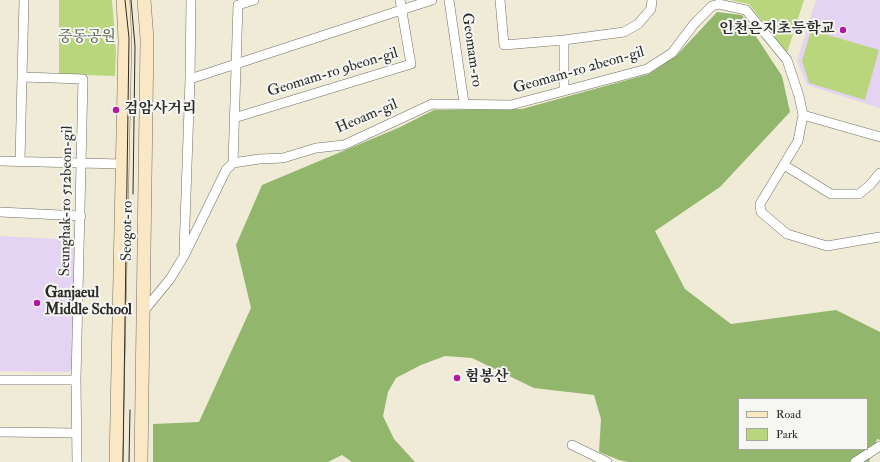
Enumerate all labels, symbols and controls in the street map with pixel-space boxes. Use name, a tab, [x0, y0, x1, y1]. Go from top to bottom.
street label: Geomam-ro	[457, 12, 485, 88]
place label: 인천은지초등학교	[719, 21, 835, 39]
marker: 인천은지초등학교	[838, 25, 848, 35]
park label: 중동공원	[58, 29, 116, 47]
street label: Geomam-ro 2beon-gil	[511, 44, 647, 98]
street label: Geomam-ro 9beon-gil	[266, 45, 400, 101]
street label: Heoam-gil	[334, 96, 400, 138]
place label: 검암사거리	[124, 101, 196, 119]
marker: 검암사거리	[111, 105, 121, 115]
street label: Seunghak-ro 512beon-gil	[57, 126, 77, 276]
street label: Seogot-ro	[118, 201, 138, 261]
place label: Ganjaeul Middle School	[45, 285, 132, 320]
marker: Ganjaeul Middle School	[32, 298, 42, 308]
place label: 험봉산	[465, 369, 508, 387]
marker: 험봉산	[452, 373, 462, 383]
legend	[738, 398, 868, 450]
text: Road	[776, 407, 801, 422]
text: Park	[776, 427, 798, 442]

